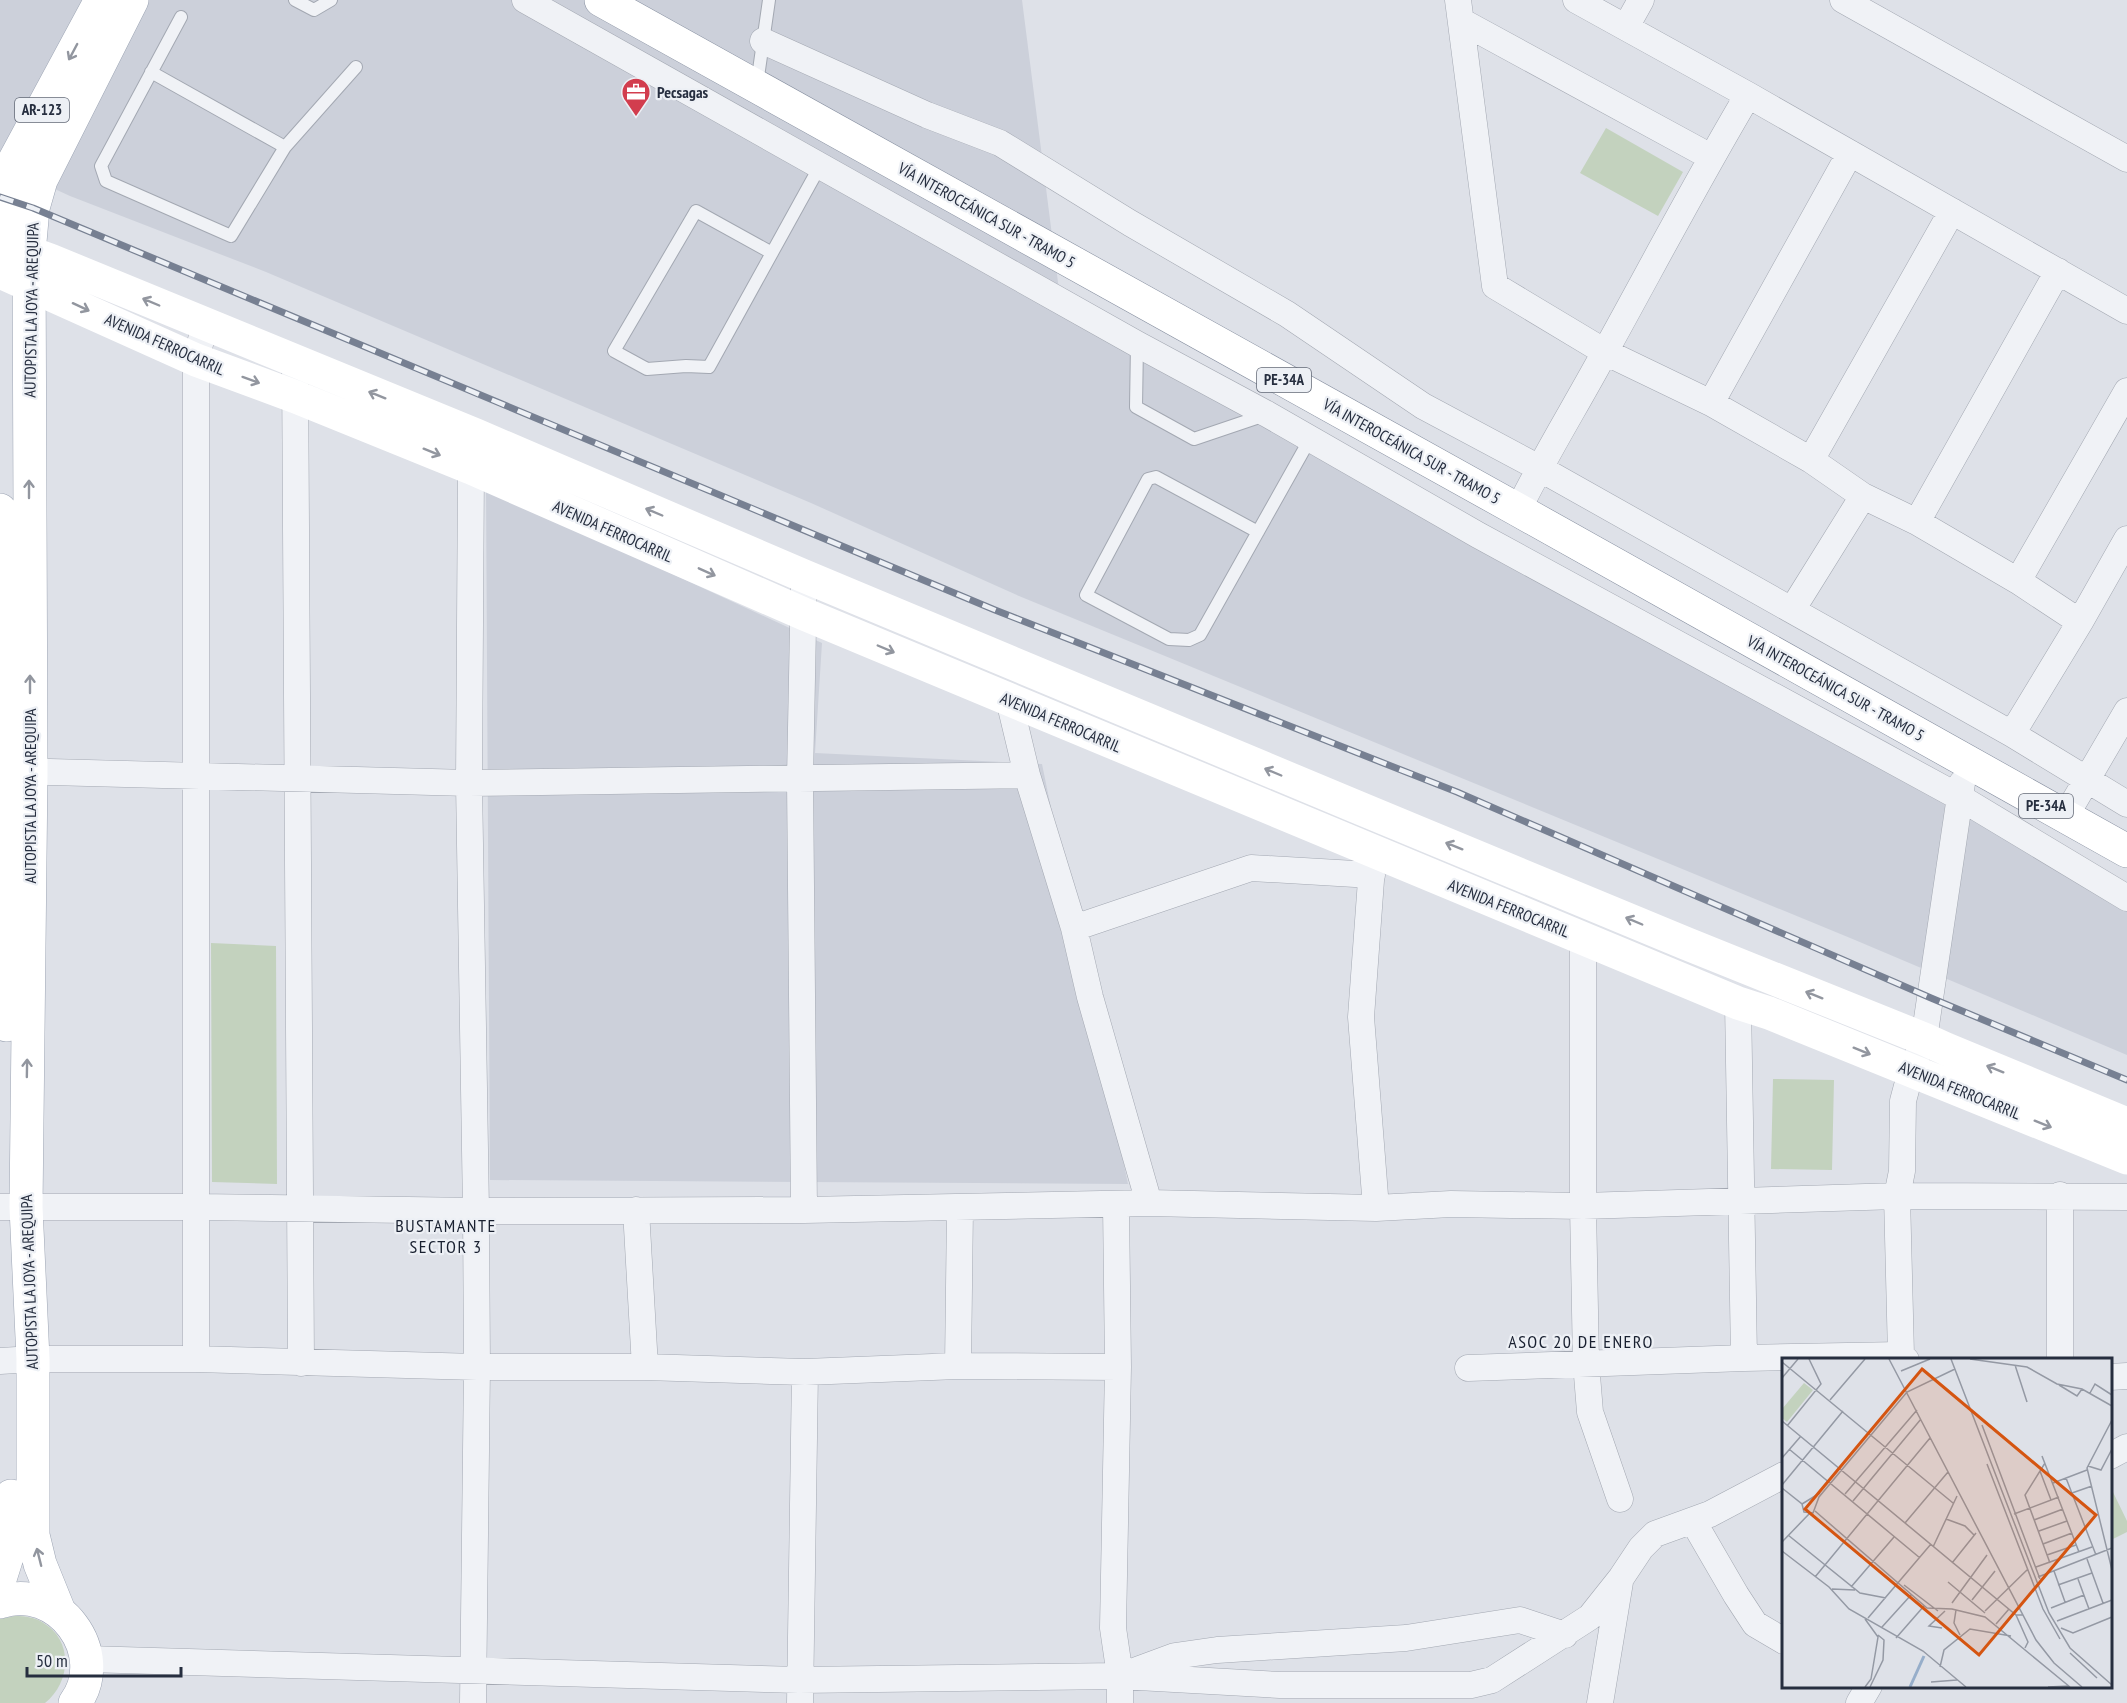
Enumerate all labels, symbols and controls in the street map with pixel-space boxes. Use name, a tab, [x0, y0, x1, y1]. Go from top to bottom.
one-way arrow	[67, 42, 78, 60]
office icon: Pecsagas	[620, 76, 652, 118]
place label: Pecsagas	[657, 82, 709, 102]
road number: AR-123	[15, 98, 69, 122]
street label: VÍA INTEROCEÁNICA SUR - TRAMO 5	[894, 157, 1079, 272]
street label: AUTOPISTA LA JOYA - AREQUIPA	[19, 222, 43, 398]
one-way arrow	[143, 296, 161, 307]
one-way arrow	[72, 302, 90, 313]
street label: AVENIDA FERROCARRIL	[102, 309, 229, 380]
road number: PE-34A	[1257, 368, 1311, 392]
one-way arrow	[241, 375, 260, 386]
one-way arrow	[369, 389, 387, 400]
street label: VÍA INTEROCEÁNICA SUR - TRAMO 5	[1319, 393, 1504, 508]
one-way arrow	[422, 448, 440, 459]
one-way arrow	[23, 480, 35, 500]
street label: AVENIDA FERROCARRIL	[550, 496, 677, 567]
one-way arrow	[645, 505, 663, 517]
one-way arrow	[697, 567, 715, 578]
street label: VÍA INTEROCEÁNICA SUR - TRAMO 5	[1743, 630, 1928, 745]
one-way arrow	[876, 644, 895, 655]
one-way arrow	[24, 675, 36, 695]
street label: AVENIDA FERROCARRIL	[998, 688, 1125, 757]
street label: AUTOPISTA LA JOYA - AREQUIPA	[20, 708, 40, 884]
one-way arrow	[1265, 766, 1283, 777]
road number: PE-34A	[2019, 794, 2073, 818]
one-way arrow	[1445, 840, 1463, 851]
street label: AVENIDA FERROCARRIL	[1445, 874, 1573, 942]
one-way arrow	[1625, 915, 1643, 926]
one-way arrow	[1806, 989, 1824, 1000]
one-way arrow	[1852, 1046, 1871, 1057]
street label: AVENIDA FERROCARRIL	[1896, 1056, 2024, 1124]
one-way arrow	[22, 1059, 33, 1079]
one-way arrow	[1987, 1063, 2005, 1074]
one-way arrow	[2033, 1119, 2052, 1130]
street label: AUTOPISTA LA JOYA - AREQUIPA	[16, 1194, 42, 1370]
district label: BUSTAMANTE SECTOR 3	[395, 1214, 497, 1258]
district label: ASOC 20 DE ENERO	[1508, 1330, 1654, 1353]
inset map	[1782, 1358, 2112, 1688]
one-way arrow	[32, 1547, 44, 1566]
scale bar	[27, 1640, 182, 1678]
text: 50 m	[36, 1649, 68, 1672]

